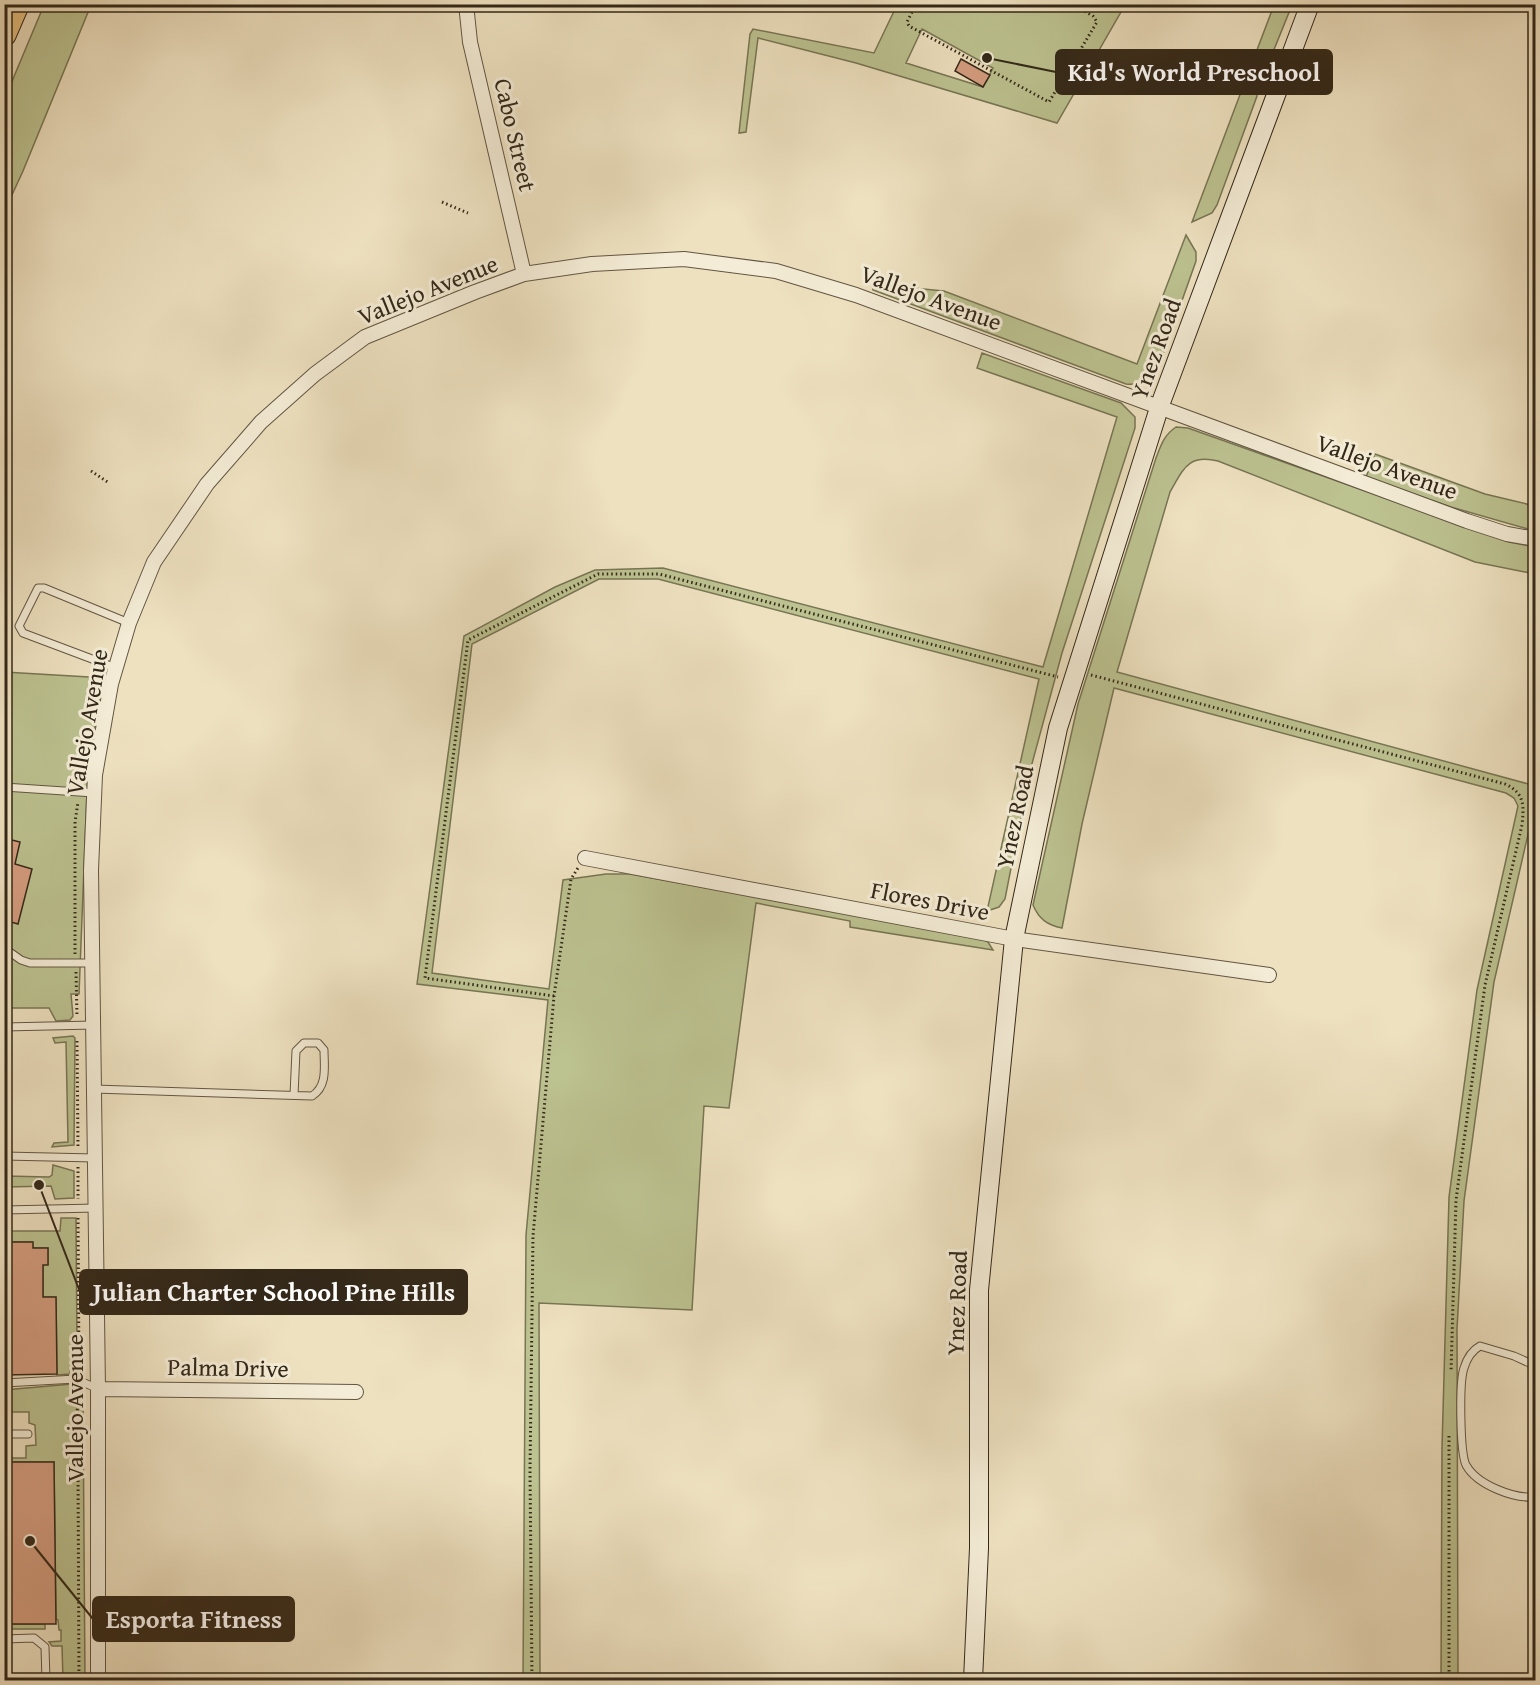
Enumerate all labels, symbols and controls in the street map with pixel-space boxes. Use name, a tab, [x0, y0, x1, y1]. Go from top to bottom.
callout: Kid's World Preschool	[1056, 50, 1332, 94]
text: Kid's World Preschool	[1068, 52, 1320, 91]
street label: Cabo Street	[485, 75, 546, 195]
street label: Vallejo Avenue	[353, 246, 503, 334]
street label: Vallejo Avenue	[856, 256, 1007, 339]
street label: Ynez Road	[1121, 293, 1190, 404]
street label: Vallejo Avenue	[1312, 425, 1463, 508]
street label: Vallejo Avenue	[56, 646, 117, 798]
street label: Ynez Road	[986, 762, 1043, 872]
street label: Flores Drive	[868, 872, 992, 929]
street label: Ynez Road	[937, 1250, 976, 1356]
callout: Julian Charter School Pine Hills	[80, 1270, 467, 1314]
text: Julian Charter School Pine Hills	[89, 1272, 455, 1311]
street label: Vallejo Avenue	[57, 1334, 92, 1482]
street label: Palma Drive	[167, 1349, 289, 1386]
callout: Esporta Fitness	[93, 1597, 294, 1641]
text: Esporta Fitness	[106, 1599, 282, 1638]

